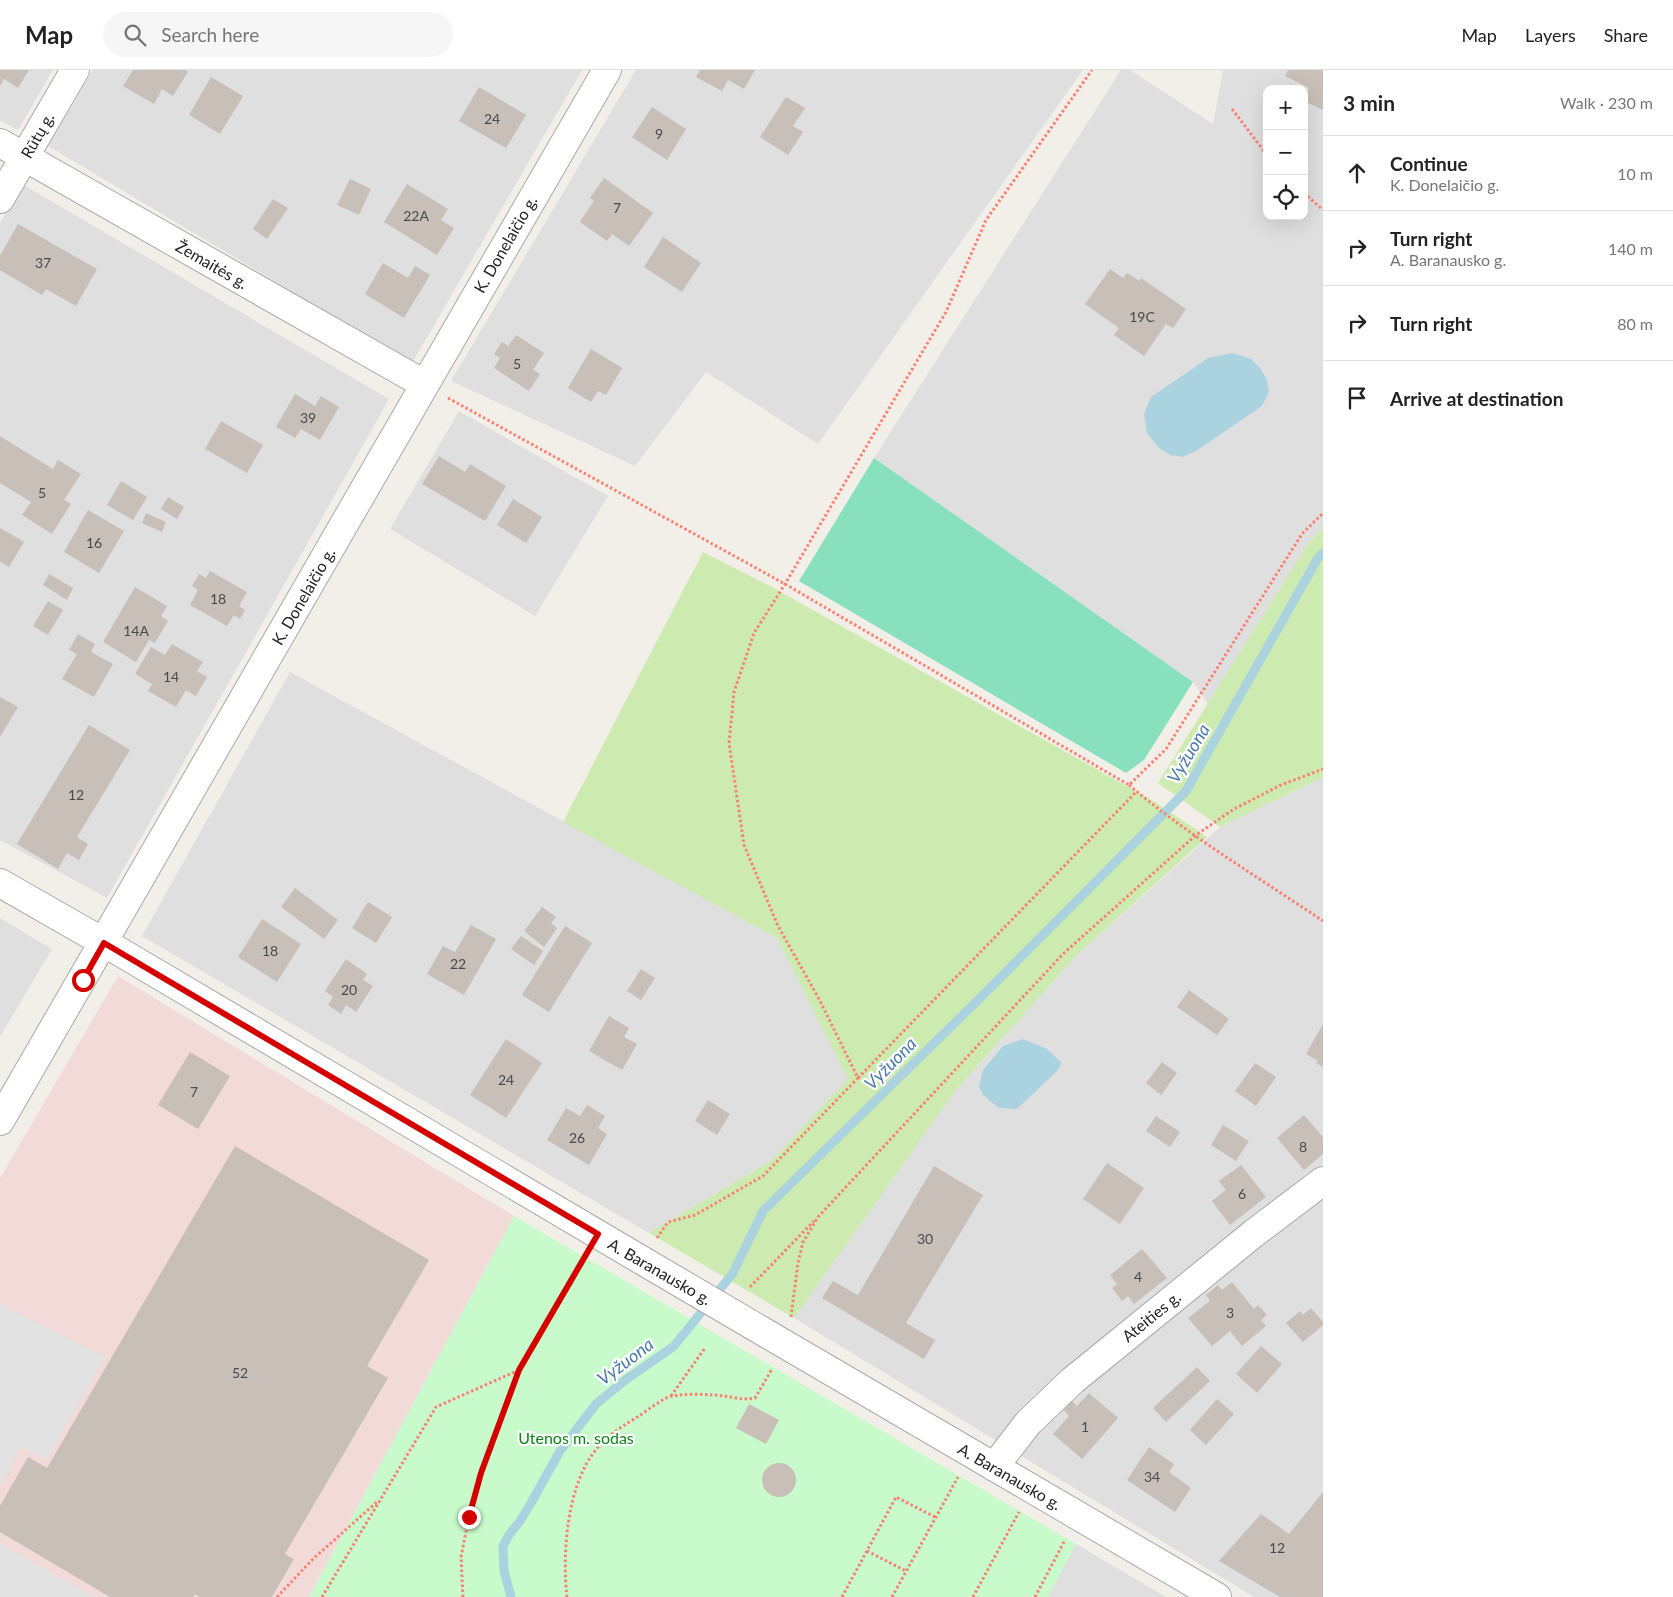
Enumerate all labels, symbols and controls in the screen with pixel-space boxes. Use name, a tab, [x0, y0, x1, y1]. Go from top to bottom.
search box	[103, 12, 453, 57]
text: Map	[25, 20, 73, 49]
icon: search	[121, 21, 149, 49]
text: Search here	[161, 23, 259, 46]
text: Map	[1461, 24, 1497, 46]
text: Layers	[1525, 24, 1576, 46]
text: Share	[1604, 24, 1648, 46]
map controls	[1263, 85, 1308, 220]
button: +	[1263, 85, 1308, 130]
text: 3 min	[1343, 90, 1395, 115]
text: Walk · 230 m	[1560, 93, 1653, 112]
street label: Rūtų g.	[16, 109, 58, 161]
house number: 24	[484, 110, 500, 127]
house number: 9	[655, 125, 663, 142]
button: −	[1263, 130, 1308, 175]
text: Continue	[1390, 152, 1468, 175]
icon: ahead	[1343, 159, 1371, 187]
text: 10 m	[1617, 164, 1653, 183]
button: locate	[1263, 175, 1308, 220]
text: K. Donelaičio g.	[1390, 175, 1499, 194]
street label: K. Donelaičio g.	[469, 192, 541, 296]
house number: 7	[613, 199, 621, 216]
house number: 22A	[403, 207, 429, 224]
text: Turn right	[1390, 227, 1472, 250]
icon: right	[1343, 234, 1371, 262]
street label: Žemaitės g.	[173, 236, 251, 292]
text: 140 m	[1608, 239, 1653, 258]
text: A. Baranausko g.	[1390, 250, 1506, 269]
house number: 37	[35, 254, 51, 271]
house number: 19C	[1129, 308, 1155, 325]
icon: right	[1343, 309, 1371, 337]
text: Turn right	[1390, 312, 1472, 335]
text: 80 m	[1617, 314, 1653, 333]
house number: 5	[513, 355, 521, 372]
icon: arrive	[1343, 384, 1371, 412]
text: Arrive at destination	[1390, 387, 1563, 410]
house number: 39	[300, 409, 316, 426]
house number: 5	[38, 484, 46, 501]
house number: 16	[86, 534, 102, 551]
street label: K. Donelaičio g.	[267, 544, 339, 648]
house number: 18	[210, 590, 226, 607]
house number: 14A	[123, 622, 149, 639]
house number: 14	[163, 668, 179, 685]
water label: Vyžuona	[1162, 720, 1214, 786]
house number: 12	[68, 786, 84, 803]
house number: 18	[262, 942, 278, 959]
house number: 22	[450, 955, 466, 972]
route start	[72, 969, 95, 992]
house number: 20	[341, 981, 357, 998]
water label: Vyžuona	[859, 1032, 921, 1094]
house number: 24	[498, 1071, 514, 1088]
house number: 7	[190, 1083, 198, 1100]
house number: 26	[569, 1129, 585, 1146]
house number: 8	[1299, 1138, 1307, 1155]
house number: 6	[1238, 1185, 1246, 1202]
house number: 30	[917, 1230, 933, 1247]
street label: A. Baranausko g.	[605, 1234, 715, 1308]
house number: 4	[1134, 1268, 1142, 1285]
street label: Ateities g.	[1118, 1287, 1184, 1345]
house number: 3	[1226, 1304, 1234, 1321]
water label: Vyžuona	[592, 1333, 658, 1389]
house number: 52	[232, 1364, 248, 1381]
house number: 1	[1081, 1418, 1089, 1435]
park label: Utenos m. sodas	[518, 1428, 634, 1447]
street label: A. Baranausko g.	[955, 1439, 1065, 1513]
house number: 34	[1144, 1468, 1160, 1485]
route end	[458, 1506, 481, 1529]
house number: 12	[1269, 1539, 1285, 1556]

